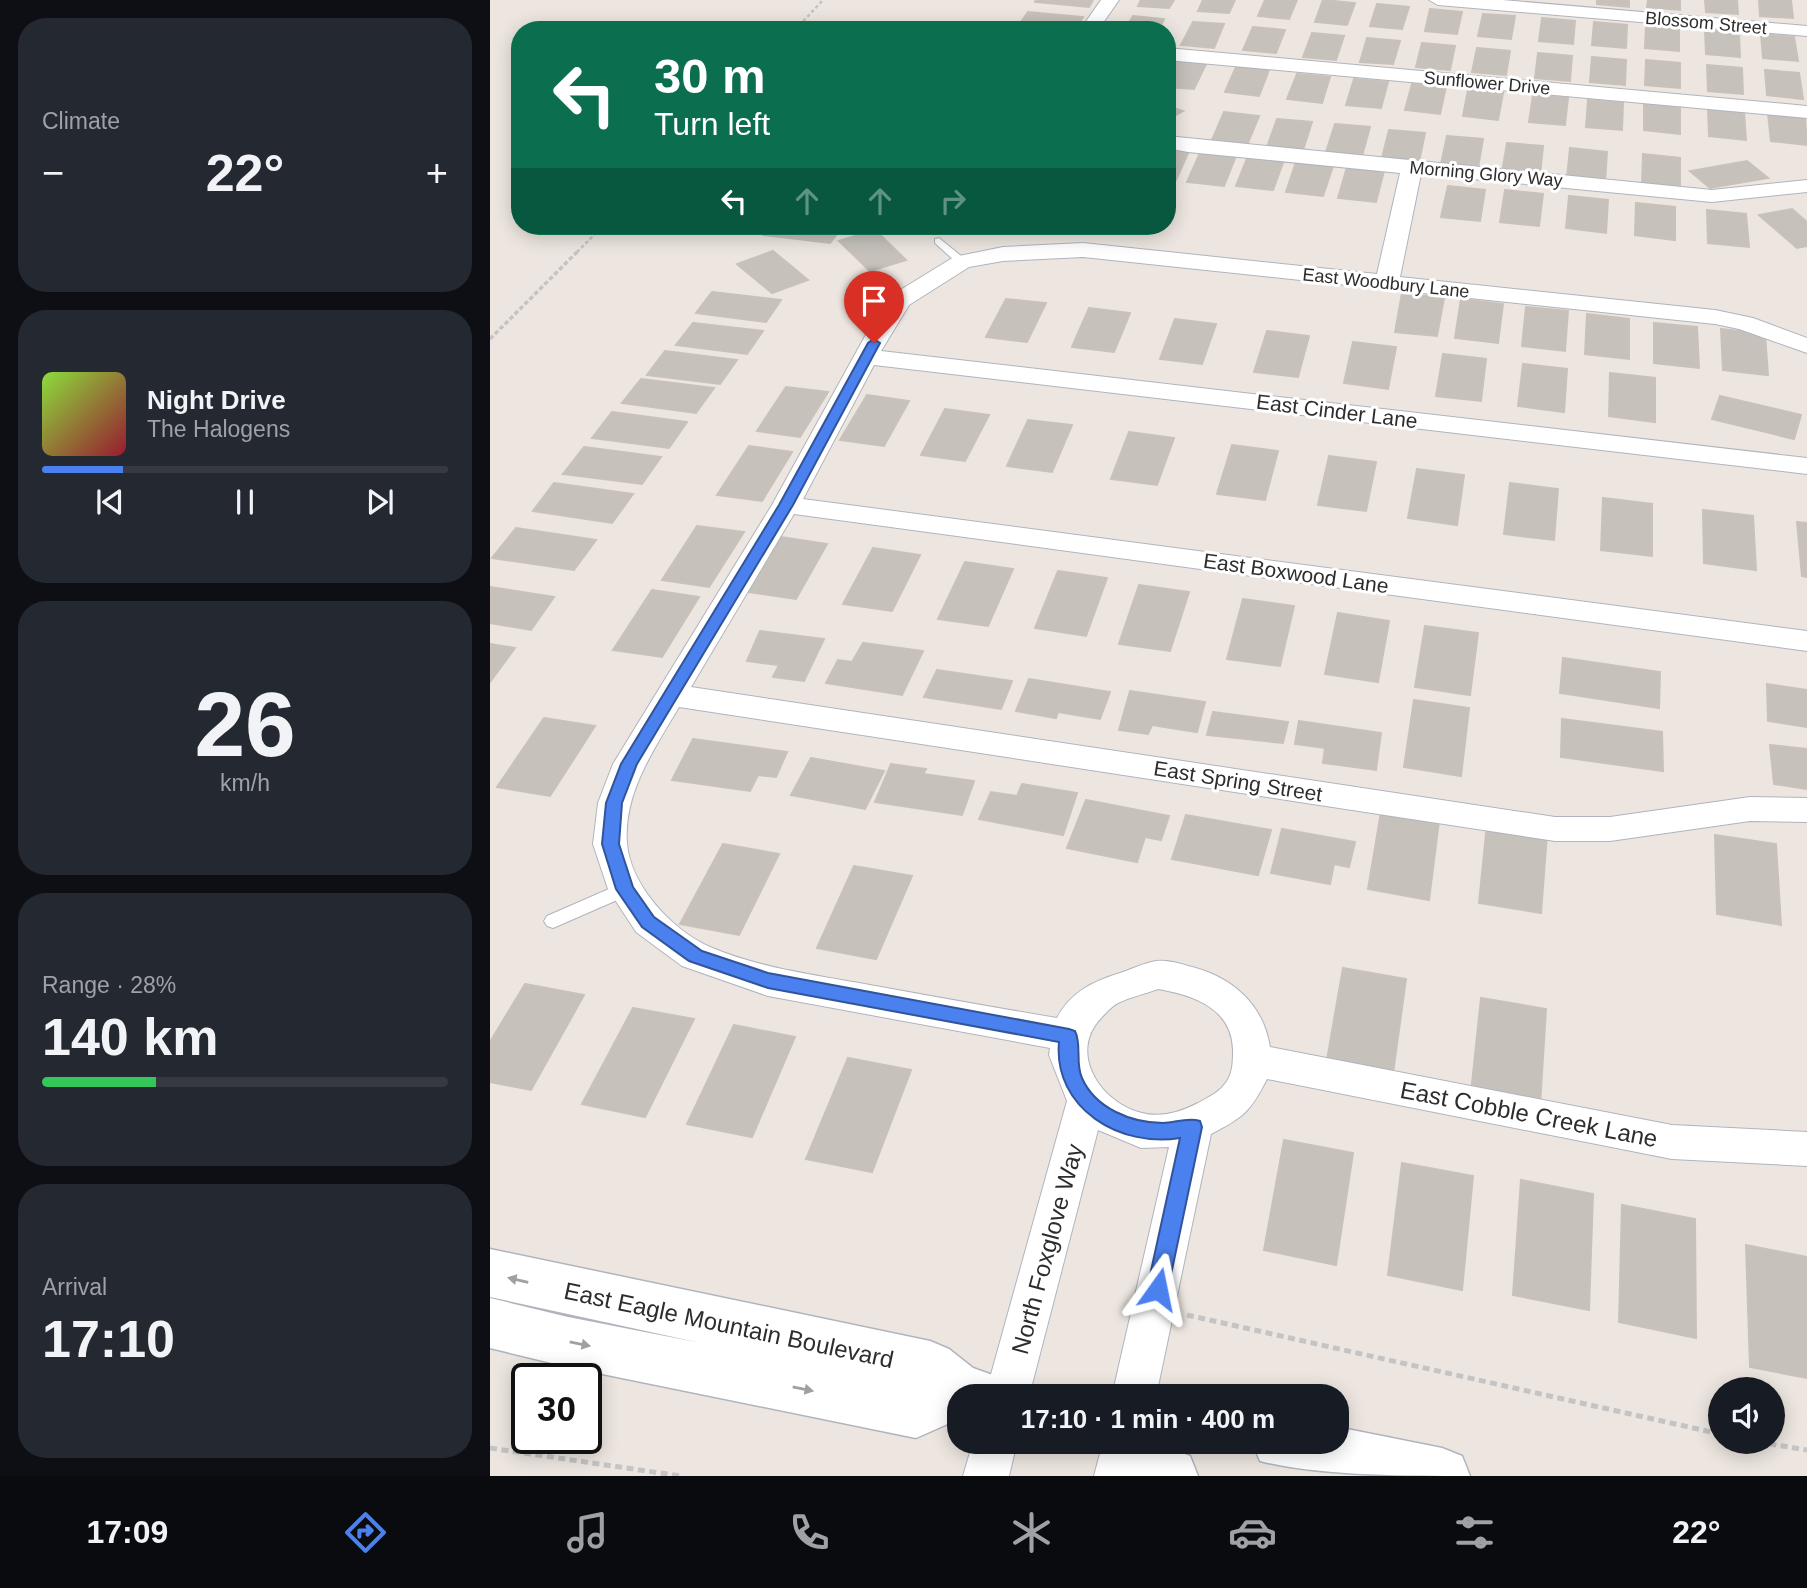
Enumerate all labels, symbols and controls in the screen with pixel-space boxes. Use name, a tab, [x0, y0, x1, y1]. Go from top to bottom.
street label: Blossom Street	[1644, 8, 1768, 38]
icon: left	[539, 49, 630, 140]
text: 30 m	[654, 49, 766, 103]
street label: Sunflower Drive	[1423, 68, 1551, 98]
text: Turn left	[654, 106, 770, 142]
text: Climate	[42, 108, 120, 134]
text: 22°	[206, 144, 284, 202]
text: −	[42, 152, 64, 194]
text: +	[426, 152, 448, 194]
street label: Morning Glory Way	[1409, 157, 1563, 191]
icon: left	[715, 182, 753, 220]
icon: ahead	[788, 182, 826, 220]
icon: ahead	[861, 182, 899, 220]
icon: right	[934, 182, 972, 220]
street label: East Woodbury Lane	[1302, 264, 1470, 302]
pin	[844, 271, 904, 343]
icon: arrive	[855, 282, 893, 320]
text: Night Drive	[147, 385, 286, 415]
street label: East Cinder Lane	[1255, 390, 1419, 432]
text: The Halogens	[147, 416, 290, 442]
icon: previous	[91, 483, 129, 521]
icon: pause	[226, 483, 264, 521]
icon: next	[361, 483, 399, 521]
street label: East Boxwood Lane	[1202, 549, 1390, 597]
text: 26	[194, 674, 296, 775]
street label: East Spring Street	[1152, 756, 1324, 806]
text: km/h	[220, 770, 270, 796]
text: Range · 28%	[42, 972, 176, 998]
text: 140 km	[42, 1008, 218, 1066]
street label: East Cobble Creek Lane	[1398, 1076, 1660, 1152]
street label: North Foxglove Way	[1006, 1141, 1088, 1357]
position arrow	[1121, 1252, 1195, 1326]
text: Arrival	[42, 1274, 107, 1300]
one-way arrow	[507, 1274, 529, 1285]
street label: East Eagle Mountain Boulevard	[562, 1277, 896, 1373]
text: 17:10	[42, 1310, 175, 1368]
one-way arrow	[569, 1339, 591, 1350]
speed limit sign: 30	[511, 1363, 602, 1454]
map controls	[1708, 1377, 1785, 1454]
button: sound	[1708, 1377, 1785, 1454]
one-way arrow	[792, 1383, 814, 1394]
text: 17:10 · 1 min · 400 m	[1021, 1404, 1275, 1434]
icon: directions	[341, 1508, 390, 1557]
icon: music	[563, 1508, 612, 1557]
icon: phone	[785, 1508, 834, 1557]
icon: climate	[1007, 1508, 1056, 1557]
icon: car	[1228, 1508, 1277, 1557]
icon: filters	[1450, 1508, 1499, 1557]
text: 17:09	[86, 1514, 168, 1550]
text: 22°	[1672, 1514, 1721, 1550]

